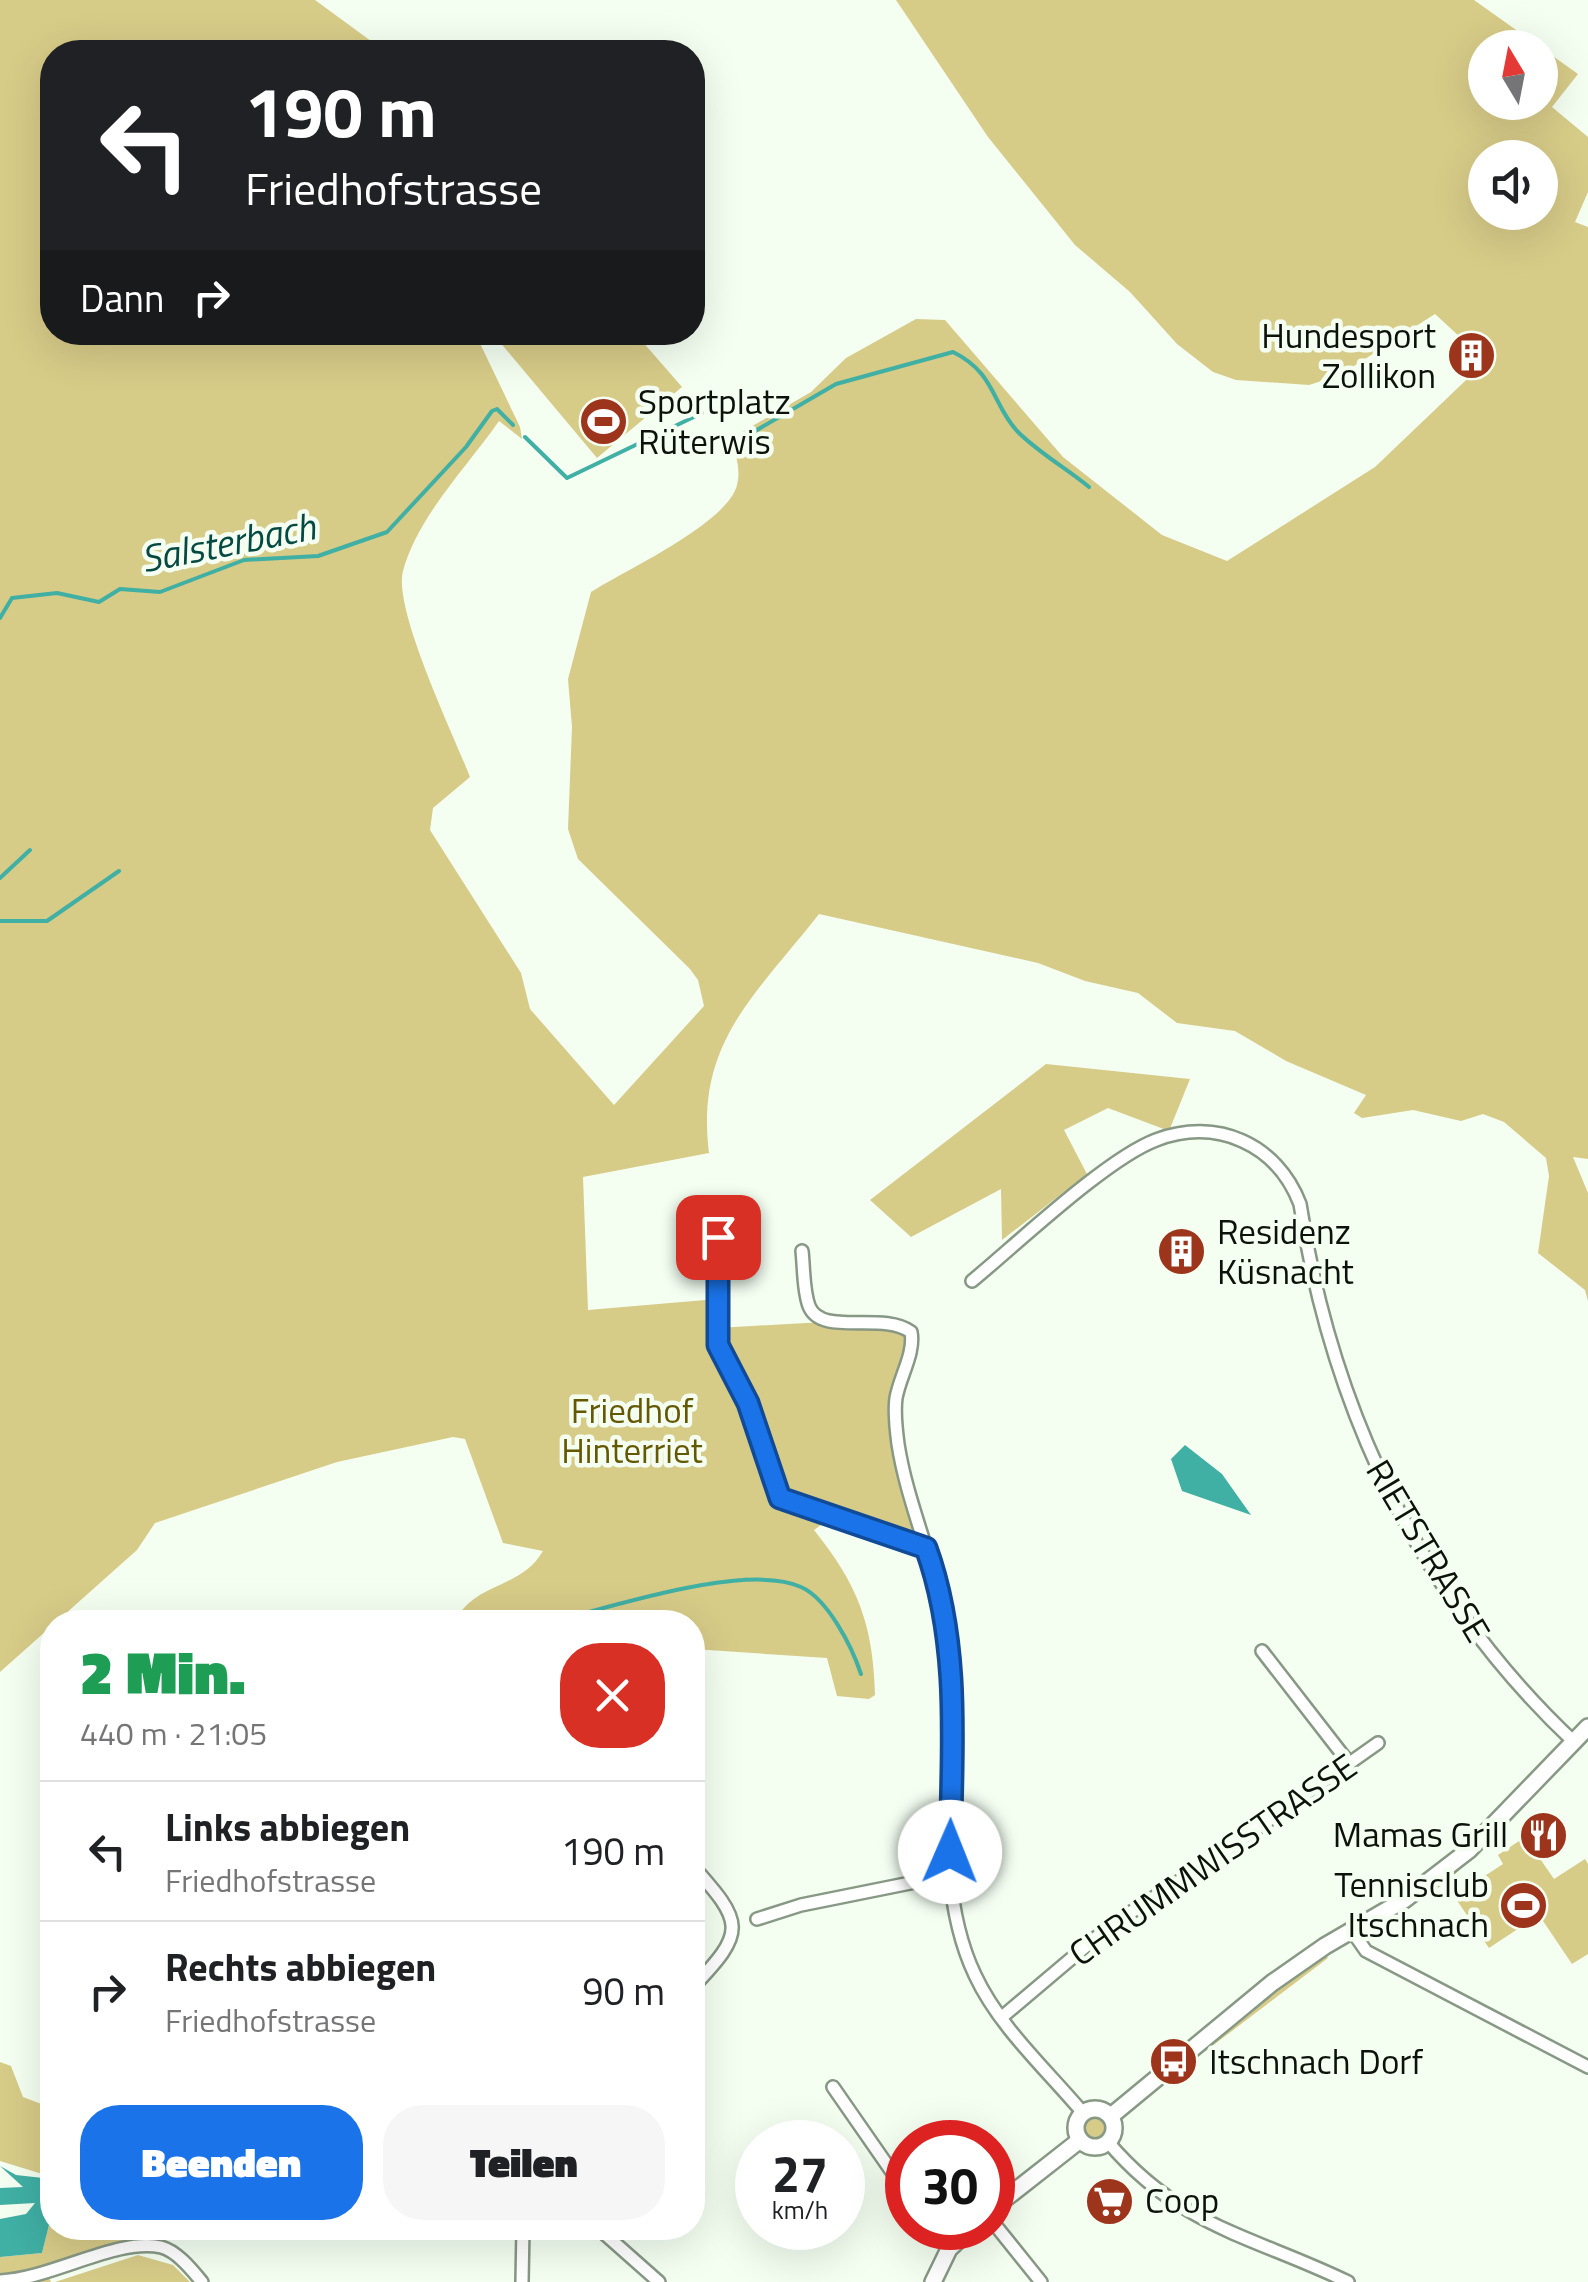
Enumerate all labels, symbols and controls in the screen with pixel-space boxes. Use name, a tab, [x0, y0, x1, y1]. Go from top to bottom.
north arrow	[1468, 30, 1558, 120]
map controls	[1468, 30, 1558, 230]
text: 190 m	[245, 58, 437, 164]
icon: left	[80, 80, 210, 210]
button: sound	[1468, 140, 1558, 230]
text: Friedhofstrasse	[245, 154, 542, 222]
text: Dann	[80, 269, 164, 327]
icon: right	[184, 270, 239, 325]
place label: Hundesport Zollikon	[1261, 308, 1436, 402]
building icon: Hundesport Zollikon	[1445, 330, 1497, 382]
place label: Sportplatz Rüterwis	[638, 374, 791, 468]
sports icon: Sportplatz Rüterwis	[577, 396, 629, 448]
water label: Salsterbach	[136, 497, 321, 587]
pin	[676, 1195, 761, 1280]
place label: Residenz Küsnacht	[1217, 1204, 1354, 1298]
icon: arrive	[691, 1210, 746, 1265]
building icon: Residenz Küsnacht	[1156, 1226, 1208, 1278]
park label: Friedhof Hinterriet	[561, 1383, 703, 1477]
street label: RIETSTRASSE	[1353, 1449, 1505, 1652]
text: 2 Min.	[80, 1626, 246, 1717]
button: close	[560, 1643, 665, 1748]
text: 440 m · 21:05	[80, 1709, 267, 1757]
street label: CHRUMMWISSTRASSE	[1057, 1739, 1367, 1979]
text: Links abbiegen	[165, 1798, 410, 1856]
position arrow	[898, 1800, 1002, 1904]
place label: Mamas Grill	[1333, 1807, 1508, 1861]
restaurant icon: Mamas Grill	[1517, 1809, 1569, 1861]
text: 190 m	[561, 1822, 665, 1880]
icon: left	[80, 1824, 135, 1879]
text: Friedhofstrasse	[165, 1856, 376, 1904]
place label: Tennisclub Itschnach	[1334, 1857, 1489, 1951]
sports icon: Tennisclub Itschnach	[1498, 1879, 1550, 1931]
text: Rechts abbiegen	[165, 1938, 436, 1996]
text: 90 m	[582, 1962, 665, 2020]
icon: right	[80, 1964, 135, 2019]
text: Friedhofstrasse	[165, 1996, 376, 2044]
place label: Itschnach Dorf	[1209, 2034, 1423, 2088]
bus stop icon: Itschnach Dorf	[1148, 2036, 1200, 2088]
button: Beenden	[80, 2105, 363, 2220]
button: Teilen	[383, 2105, 665, 2220]
speed limit sign: 30	[885, 2120, 1015, 2250]
text: 27	[772, 2135, 828, 2211]
place label: Coop	[1145, 2173, 1219, 2227]
supermarket icon: Coop	[1084, 2175, 1136, 2227]
text: km/h	[772, 2191, 828, 2229]

